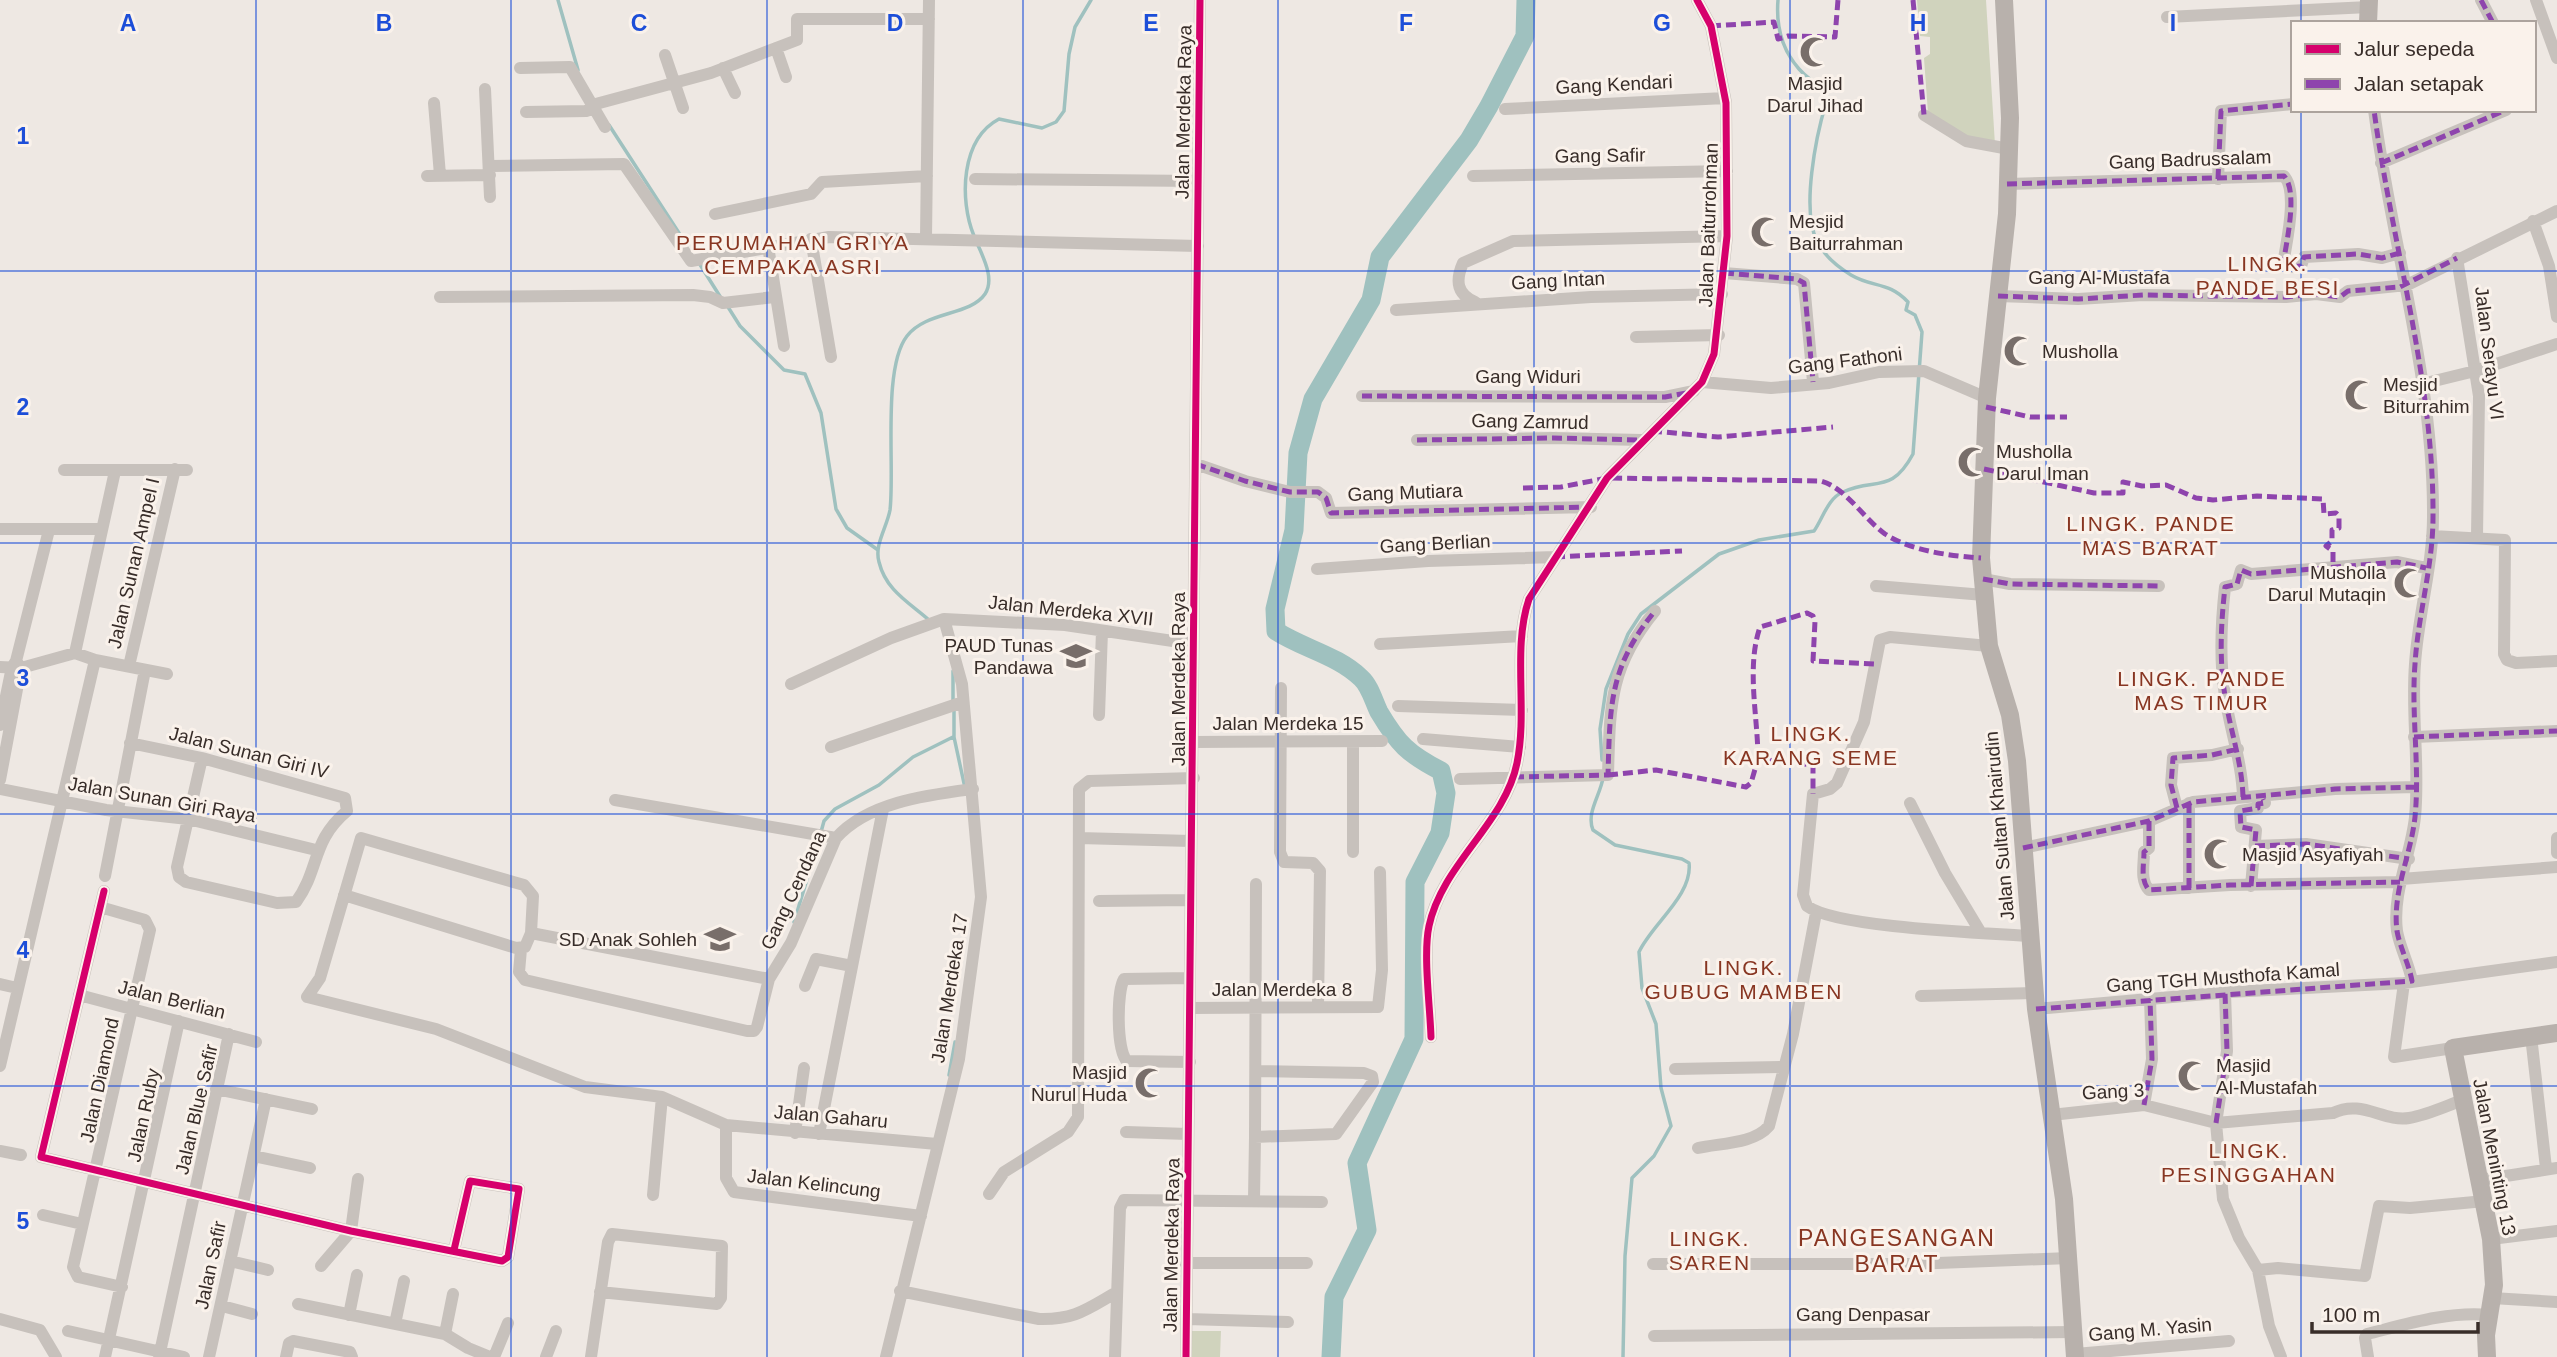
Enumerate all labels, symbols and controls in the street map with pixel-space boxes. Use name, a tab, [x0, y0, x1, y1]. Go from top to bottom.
text: A	[120, 10, 136, 36]
text: B	[376, 10, 392, 36]
text: C	[631, 10, 647, 36]
text: D	[887, 10, 903, 36]
text: E	[1143, 10, 1159, 36]
text: F	[1399, 10, 1413, 36]
text: G	[1653, 10, 1671, 36]
text: H	[1910, 10, 1926, 36]
text: I	[2170, 10, 2176, 36]
legend	[2291, 21, 2536, 112]
street label: Jalan Merdeka Raya	[1171, 24, 1196, 199]
mosque icon: Masjid Darul Jihad	[1798, 35, 1832, 69]
text: Jalur sepeda	[2354, 37, 2475, 60]
street label: Gang Kendari	[1555, 71, 1673, 98]
text: Jalan setapak	[2354, 72, 2484, 95]
place label: Masjid Darul Jihad	[1767, 73, 1863, 116]
text: 1	[17, 123, 30, 149]
street label: Jalan Baiturrohman	[1695, 142, 1722, 308]
street label: Gang Safir	[1554, 144, 1646, 167]
street label: Gang Badrussalam	[2108, 146, 2272, 173]
place label: Mesjid Baiturrahman	[1789, 211, 1903, 254]
mosque icon: Mesjid Baiturrahman	[1749, 215, 1783, 249]
district label: PERUMAHAN GRIYA CEMPAKA ASRI	[676, 231, 910, 278]
district label: LINGK. PANDE BESI	[2196, 252, 2340, 299]
street label: Gang Al-Mustafa	[2028, 267, 2170, 288]
street label: Gang Intan	[1511, 268, 1606, 293]
street label: Jalan Serayu VI	[2471, 285, 2508, 421]
mosque icon: Musholla	[2002, 334, 2036, 368]
place label: Musholla	[2042, 341, 2118, 362]
street label: Gang Fathoni	[1787, 343, 1903, 378]
street label: Gang Widuri	[1475, 366, 1581, 387]
place label: Mesjid Biturrahim	[2383, 374, 2470, 417]
mosque icon: Mesjid Biturrahim	[2343, 378, 2377, 412]
text: 2	[17, 394, 29, 420]
street label: Gang Zamrud	[1471, 410, 1589, 433]
place label: Musholla Darul Iman	[1996, 441, 2089, 484]
mosque icon: Musholla Darul Iman	[1956, 445, 1990, 479]
street label: Jalan Sunan Ampel I	[104, 476, 163, 650]
street label: Gang Mutiara	[1347, 480, 1463, 505]
district label: LINGK. PANDE MAS BARAT	[2066, 512, 2236, 559]
street label: Gang Berlian	[1379, 530, 1491, 557]
place label: Musholla Darul Mutaqin	[2268, 562, 2386, 605]
mosque icon: Musholla Darul Mutaqin	[2392, 566, 2426, 600]
street label: Jalan Merdeka XVII	[987, 591, 1154, 630]
street label: Jalan Merdeka Raya	[1168, 591, 1189, 766]
place label: PAUD Tunas Pandawa	[945, 635, 1053, 678]
school or university icon: PAUD Tunas Pandawa	[1059, 639, 1093, 673]
text: 3	[17, 665, 29, 691]
district label: LINGK. PANDE MAS TIMUR	[2117, 667, 2287, 714]
street label: Jalan Merdeka 15	[1212, 713, 1364, 734]
street label: Jalan Sunan Giri IV	[167, 722, 331, 783]
district label: LINGK. KARANG SEME	[1723, 722, 1899, 769]
street label: Jalan Sultan Khairudin	[1981, 730, 2018, 922]
street label: Jalan Sunan Giri Raya	[66, 773, 258, 826]
street label: Gang Cendana	[757, 827, 830, 953]
mosque icon: Masjid Asyafiyah	[2202, 837, 2236, 871]
place label: Masjid Asyafiyah	[2242, 844, 2384, 865]
street label: Jalan Merdeka 17	[927, 912, 972, 1064]
school or university icon: SD Anak Sohleh	[703, 922, 737, 956]
place label: SD Anak Sohleh	[559, 929, 697, 950]
text: 4	[17, 937, 30, 963]
district label: LINGK. GUBUG MAMBEN	[1644, 956, 1844, 1003]
street label: Gang TGH Musthofa Kamal	[2106, 959, 2341, 996]
street label: Jalan Berlian	[116, 976, 228, 1023]
street label: Jalan Merdeka 8	[1212, 979, 1352, 1000]
street label: Jalan Diamond	[76, 1016, 123, 1144]
street label: Jalan Blue Safir	[171, 1041, 222, 1176]
place label: Masjid Al-Mustafah	[2216, 1055, 2317, 1098]
mosque icon: Masjid Al-Mustafah	[2176, 1059, 2210, 1093]
place label: Masjid Nurul Huda	[1031, 1062, 1127, 1105]
street label: Jalan Ruby	[123, 1066, 164, 1164]
mosque icon: Masjid Nurul Huda	[1133, 1066, 1167, 1100]
street label: Jalan Meninting 13	[2469, 1077, 2520, 1237]
street label: Gang 3	[2081, 1079, 2145, 1104]
street label: Jalan Gaharu	[773, 1101, 889, 1132]
district label: LINGK. PESINGGAHAN	[2161, 1139, 2337, 1186]
street label: Jalan Merdeka Raya	[1159, 1157, 1184, 1332]
street label: Jalan Kelincung	[746, 1165, 882, 1202]
text: 5	[17, 1208, 30, 1234]
street label: Jalan Safir	[191, 1218, 230, 1311]
district label: PANGESANGAN BARAT	[1798, 1225, 1996, 1277]
district label: LINGK. SAREN	[1669, 1227, 1751, 1274]
scale bar	[2312, 1290, 2478, 1334]
text: 100 m	[2322, 1303, 2380, 1326]
street label: Gang Denpasar	[1796, 1304, 1931, 1325]
street label: Gang M. Yasin	[2087, 1314, 2213, 1345]

